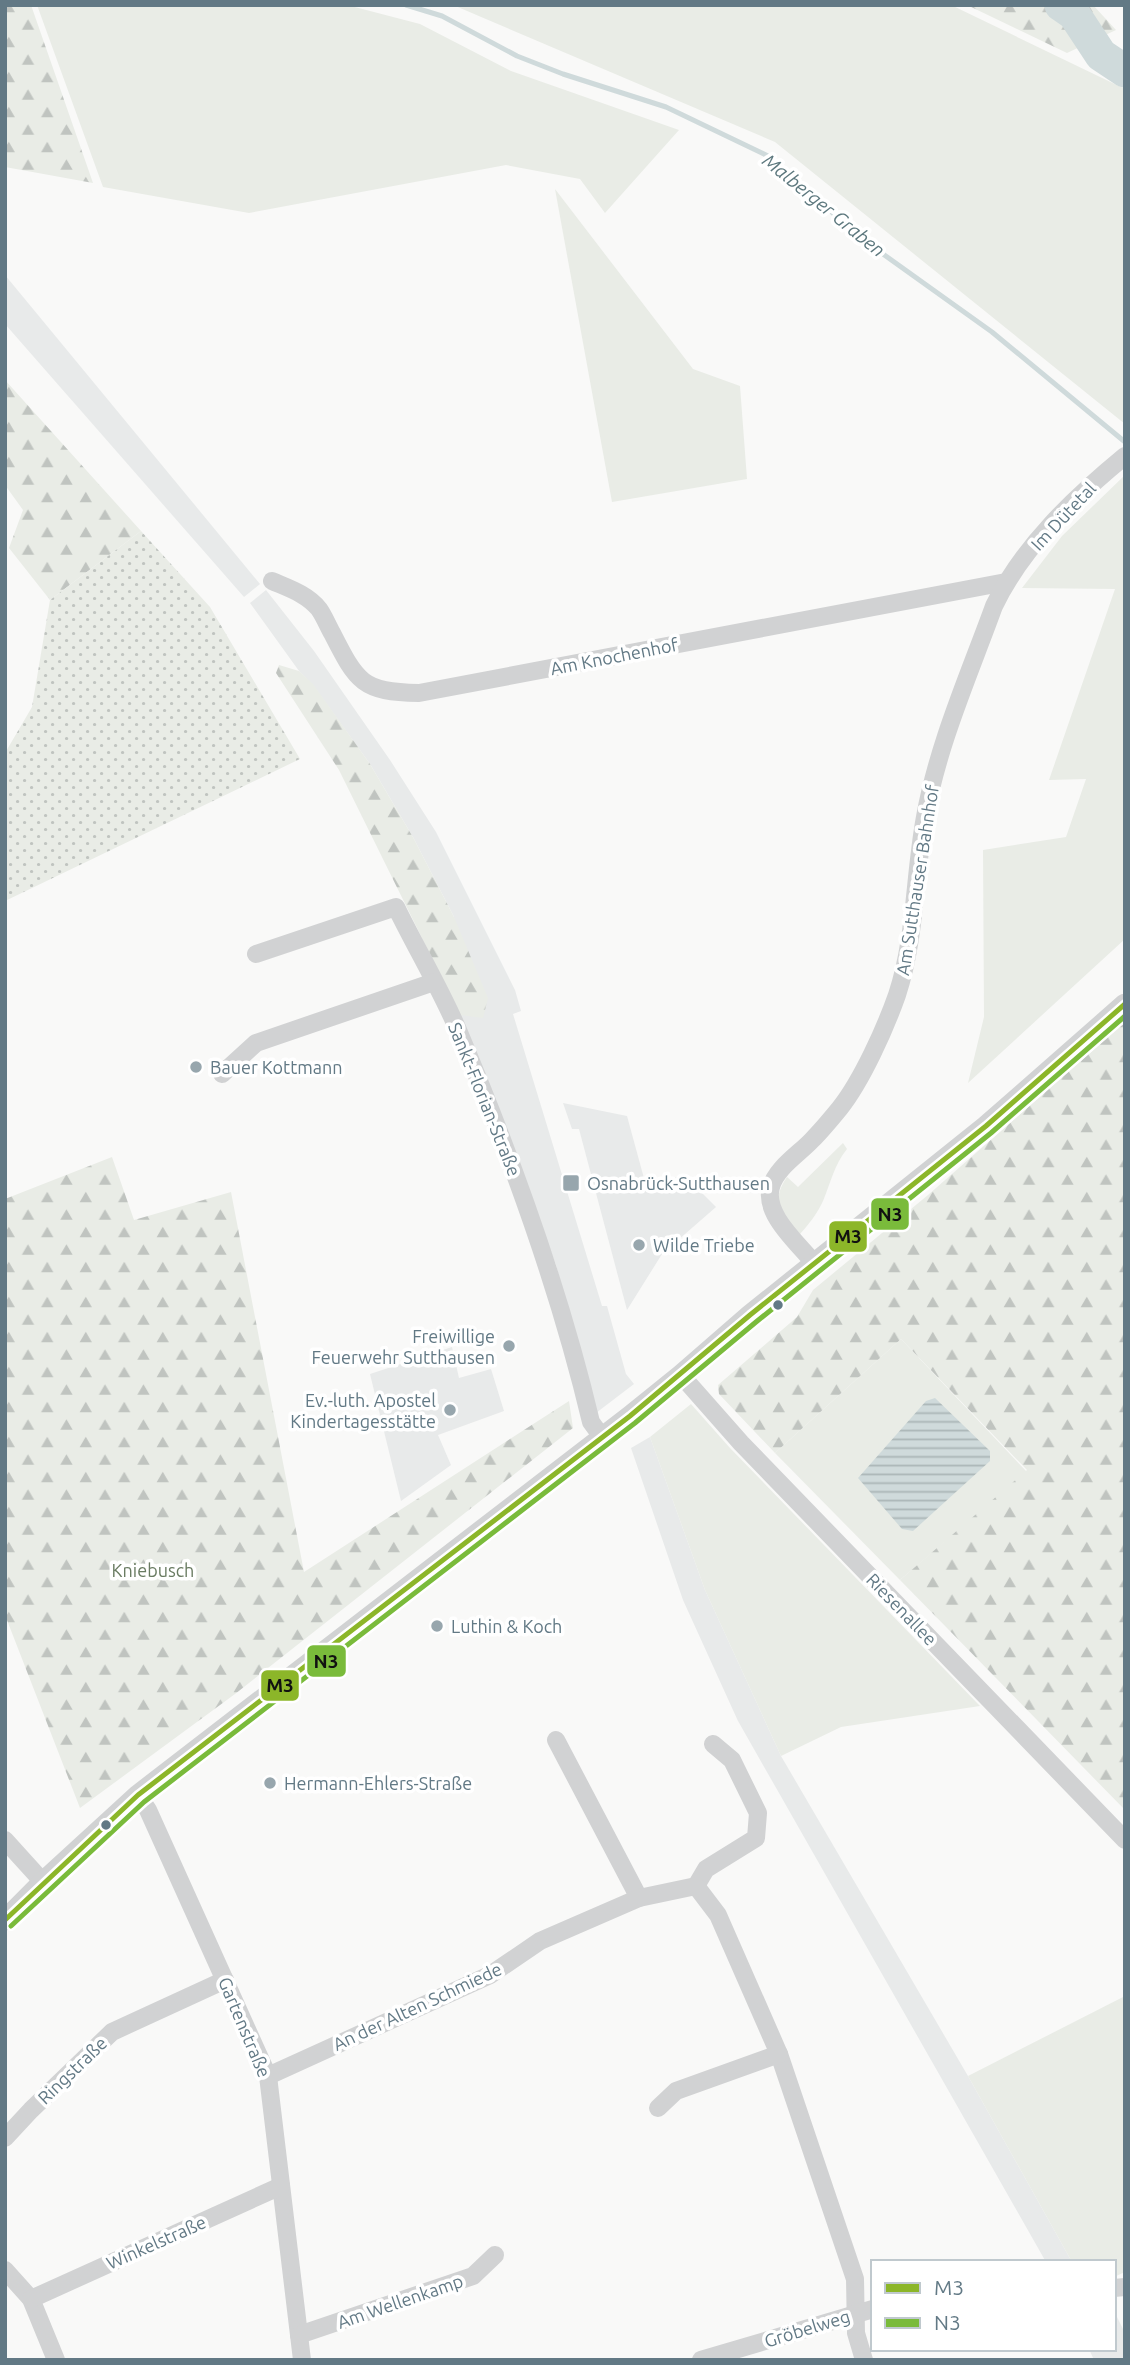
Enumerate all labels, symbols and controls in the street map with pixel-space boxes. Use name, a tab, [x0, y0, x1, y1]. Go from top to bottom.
water label: Malberger Graben	[758, 149, 890, 261]
street label: Im Dütetal	[1027, 478, 1100, 554]
street label: Am Knochenhof	[548, 634, 680, 678]
street label: Am Sutthauser Bahnhof	[892, 783, 942, 977]
street label: Sankt-Florian-Straße	[445, 1019, 525, 1179]
place label: Bauer Kottmann	[210, 1057, 343, 1077]
marker: Bauer Kottmann	[188, 1059, 204, 1075]
marker: Osnabrück-Sutthausen	[561, 1173, 581, 1193]
place label: Osnabrück-Sutthausen	[587, 1173, 770, 1193]
line badge: N3	[870, 1197, 910, 1231]
text: N3	[878, 1203, 902, 1225]
line badge: M3	[828, 1220, 868, 1253]
text: M3	[834, 1225, 862, 1247]
place label: Wilde Triebe	[653, 1235, 755, 1255]
marker: Wilde Triebe	[631, 1237, 647, 1253]
unlabelled marker	[771, 1298, 785, 1312]
place label: Freiwillige Feuerwehr Sutthausen	[311, 1326, 495, 1367]
marker: Freiwillige Feuerwehr Sutthausen	[501, 1338, 517, 1354]
place label: Ev.-luth. Apostel Kindertagesstätte	[290, 1390, 436, 1431]
marker: Ev.-luth. Apostel Kindertagesstätte	[442, 1402, 458, 1418]
park label: Kniebusch	[112, 1560, 194, 1580]
street label: Riesenallee	[863, 1569, 941, 1649]
place label: Luthin & Koch	[451, 1616, 562, 1636]
marker: Luthin & Koch	[429, 1618, 445, 1634]
line badge: N3	[306, 1644, 347, 1678]
text: N3	[314, 1650, 338, 1672]
line badge: M3	[260, 1669, 300, 1702]
text: M3	[266, 1674, 294, 1696]
place label: Hermann-Ehlers-Straße	[284, 1773, 472, 1793]
marker: Hermann-Ehlers-Straße	[262, 1775, 278, 1791]
unlabelled marker	[99, 1818, 113, 1832]
street label: An der Alten Schmiede	[330, 1958, 504, 2054]
street label: Gartenstraße	[215, 1974, 275, 2080]
street label: Ringstraße	[33, 2032, 111, 2108]
street label: Winkelstraße	[103, 2211, 209, 2273]
legend	[871, 2260, 1116, 2351]
street label: Am Wellenkamp	[334, 2270, 466, 2332]
text: M3	[934, 2275, 964, 2299]
street label: Gröbelweg	[762, 2305, 852, 2351]
text: N3	[934, 2310, 961, 2334]

